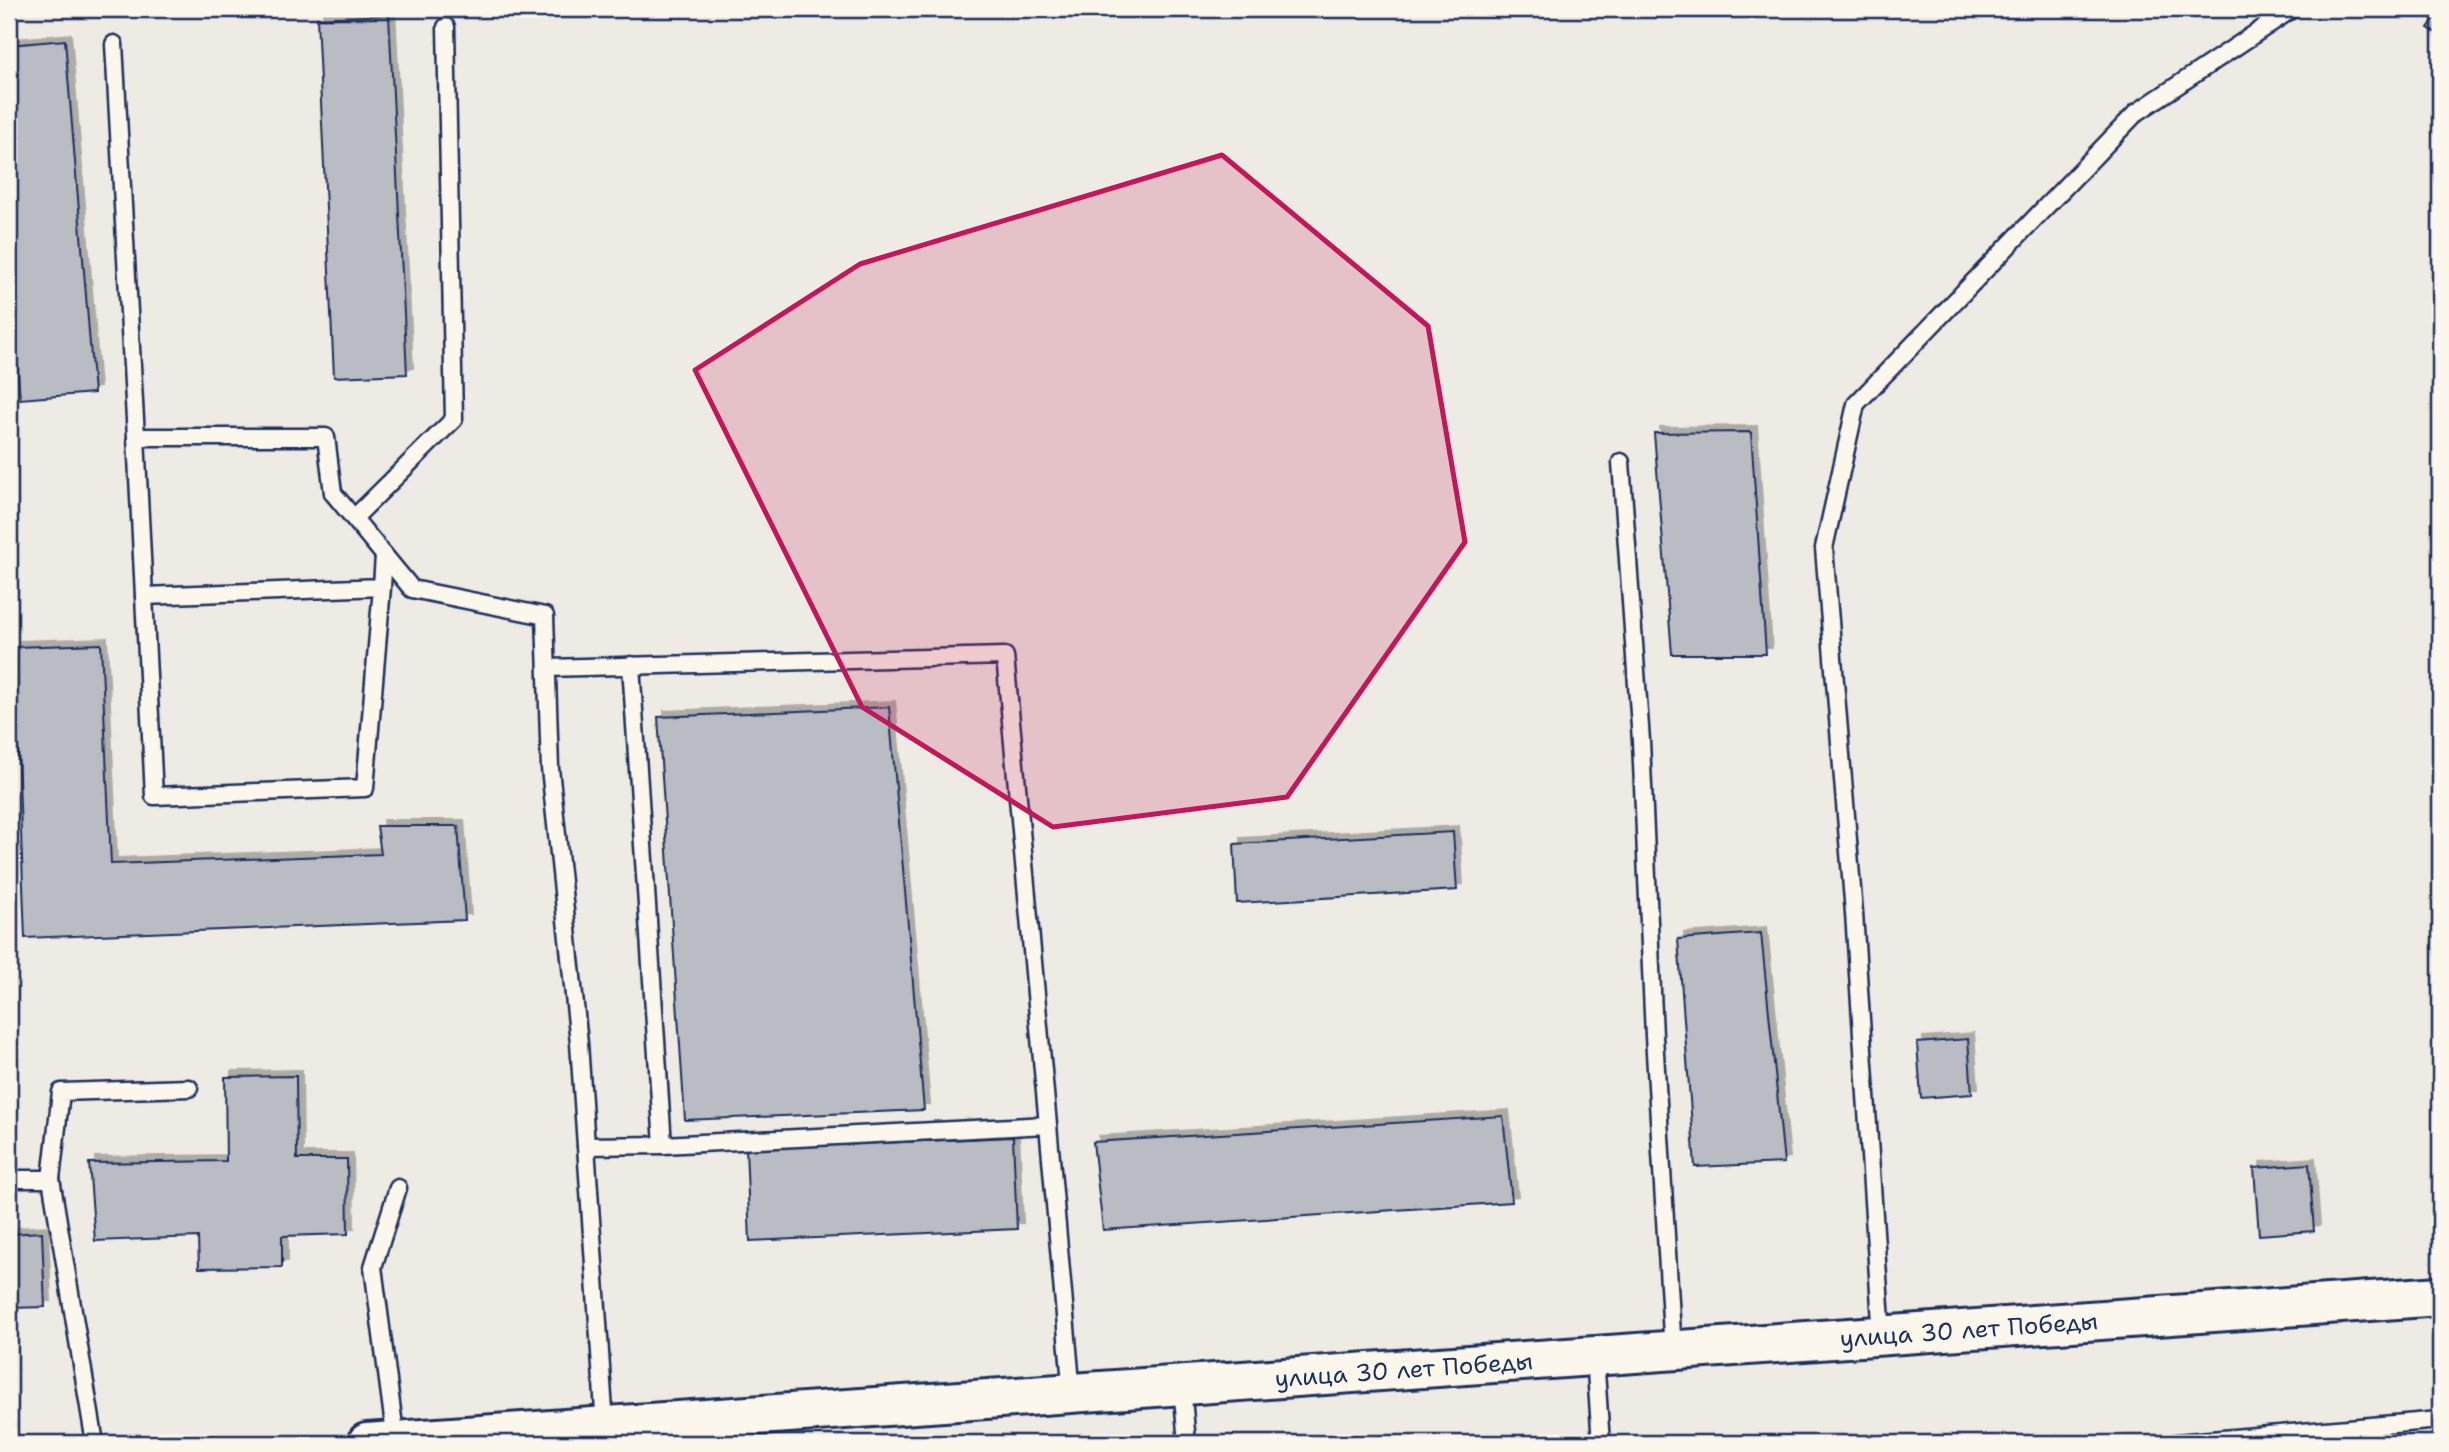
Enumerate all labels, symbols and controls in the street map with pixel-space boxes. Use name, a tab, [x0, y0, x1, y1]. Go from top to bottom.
street label: улица 30 лет Победы	[1839, 1305, 2099, 1355]
street label: улица 30 лет Победы	[1274, 1345, 1534, 1395]

